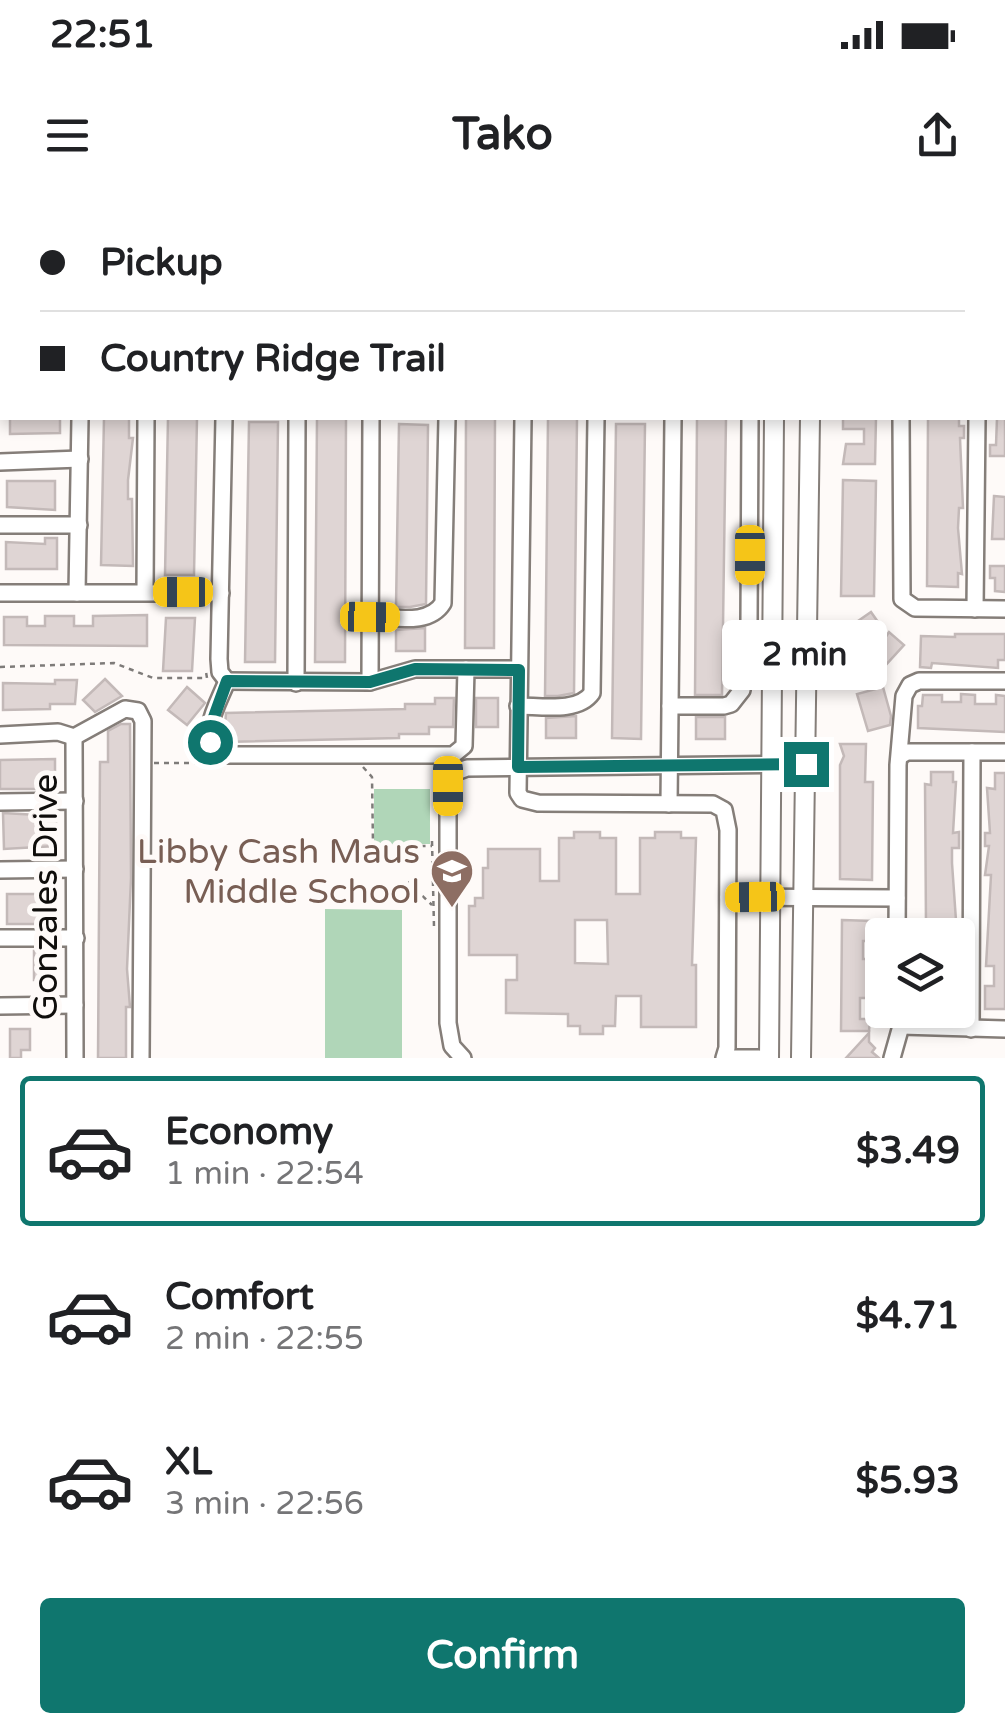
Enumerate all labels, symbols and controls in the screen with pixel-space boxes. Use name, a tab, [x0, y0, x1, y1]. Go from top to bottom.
text: 22:51	[50, 12, 155, 58]
icon: menu	[40, 108, 95, 163]
text: Tako	[452, 108, 553, 162]
icon: share	[910, 108, 965, 163]
text: Pickup	[100, 240, 223, 286]
text: Country Ridge Trail	[100, 336, 446, 382]
car	[735, 525, 765, 585]
car	[153, 577, 213, 607]
car	[340, 601, 400, 633]
callout: 2 min	[724, 619, 888, 689]
text: 2 min	[762, 636, 847, 674]
route start	[188, 720, 233, 765]
route end	[784, 742, 829, 787]
car	[433, 756, 463, 816]
street label: Gonzales Drive	[25, 774, 67, 1020]
place label: Libby Cash Maus Middle School	[137, 831, 420, 913]
school or university icon: Libby Cash Maus Middle School	[429, 848, 475, 909]
car	[725, 881, 785, 913]
map controls	[865, 918, 975, 1028]
button: layers	[865, 918, 975, 1028]
icon: car	[45, 1106, 135, 1196]
text: Economy	[165, 1109, 333, 1155]
text: $3.49	[856, 1128, 960, 1174]
text: 1 min · 22:54	[165, 1155, 364, 1193]
icon: car	[45, 1271, 135, 1361]
text: Comfort	[165, 1274, 314, 1320]
text: $4.71	[855, 1293, 960, 1339]
text: 2 min · 22:55	[165, 1320, 364, 1358]
icon: car	[45, 1436, 135, 1526]
text: XL	[165, 1439, 212, 1485]
text: $5.93	[855, 1458, 960, 1504]
text: 3 min · 22:56	[165, 1485, 364, 1523]
button: Confirm	[40, 1598, 965, 1713]

